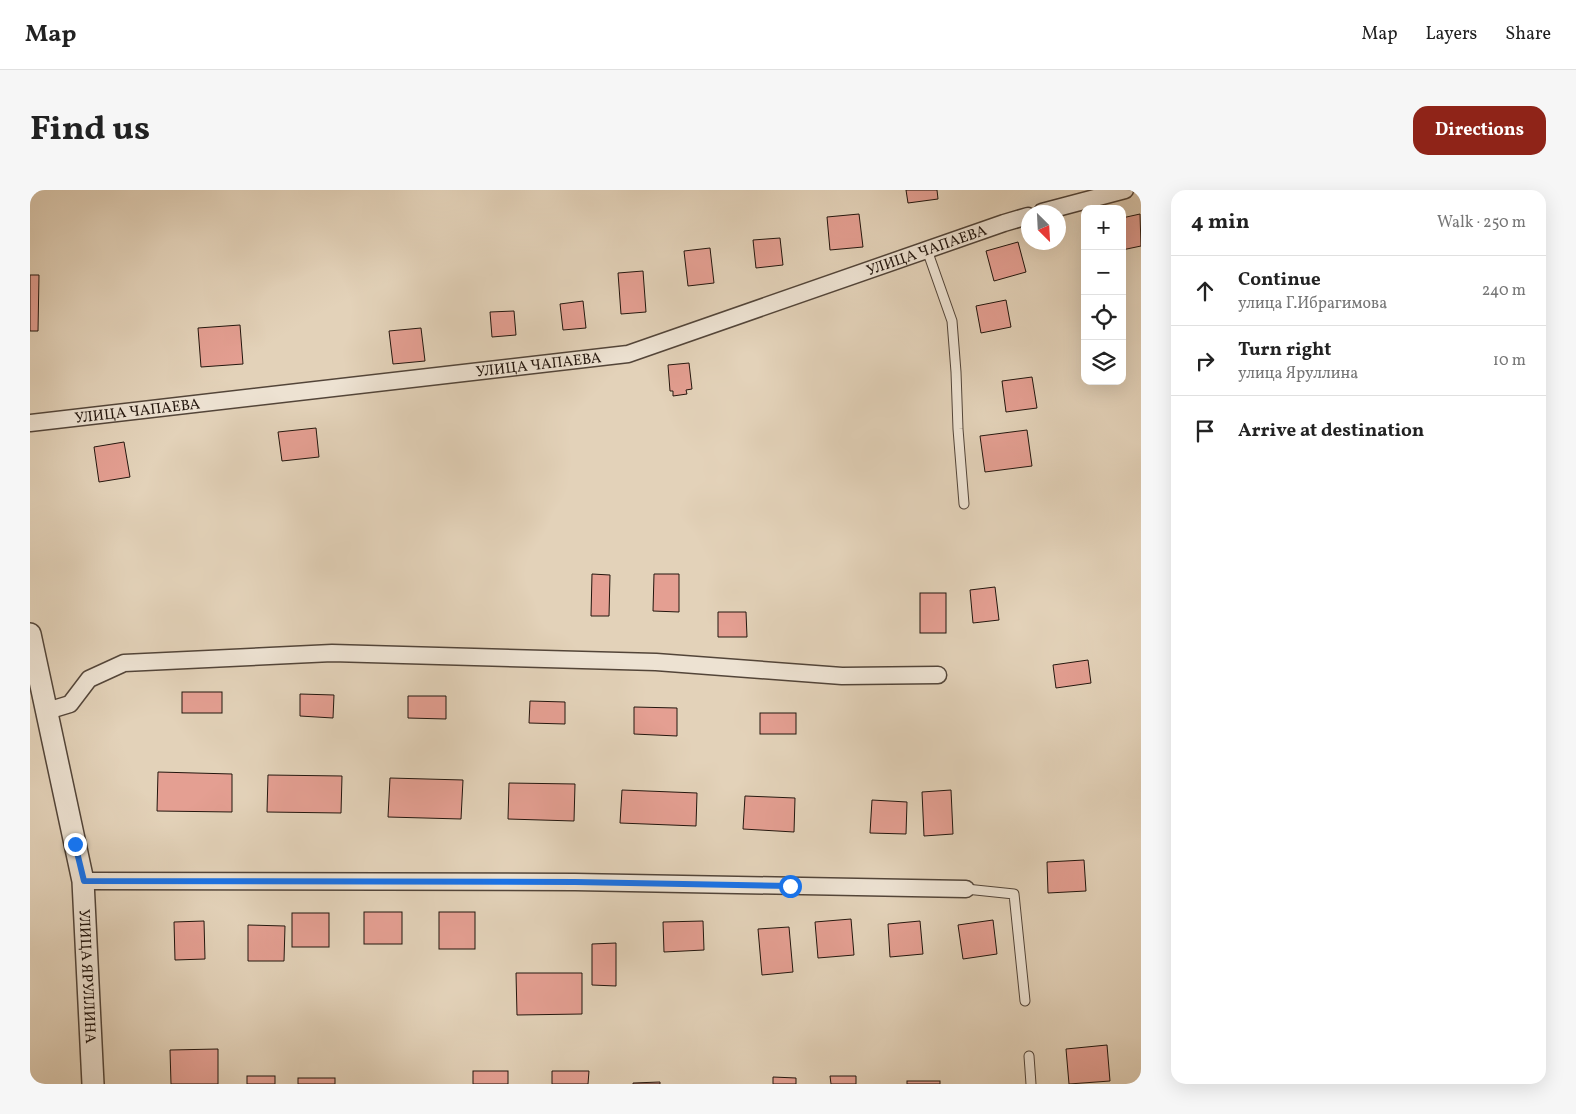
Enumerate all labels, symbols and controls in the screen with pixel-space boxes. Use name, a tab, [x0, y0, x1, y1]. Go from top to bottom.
text: Map	[25, 18, 76, 52]
text: Map	[1361, 22, 1397, 47]
text: Layers	[1425, 22, 1477, 47]
text: Share	[1505, 22, 1551, 47]
text: Find us	[30, 106, 150, 154]
button: Directions	[1413, 106, 1546, 155]
north arrow	[1021, 205, 1066, 250]
map controls	[1081, 205, 1126, 385]
button: +	[1081, 205, 1126, 250]
text: 4 min	[1191, 208, 1250, 237]
text: Walk · 250 m	[1437, 212, 1526, 234]
street label: УЛИЦА ЧАПАЕВА	[864, 221, 990, 282]
button: −	[1081, 250, 1126, 295]
text: Continue	[1238, 267, 1321, 293]
icon: ahead	[1191, 277, 1219, 305]
text: 240 m	[1482, 280, 1526, 302]
text: улица Г.Ибрагимова	[1238, 293, 1387, 315]
button: locate	[1081, 295, 1126, 340]
text: Turn right	[1238, 337, 1331, 363]
button: layers	[1081, 340, 1126, 385]
icon: right	[1191, 347, 1219, 375]
street label: УЛИЦА ЧАПАЕВА	[475, 348, 603, 383]
text: 10 m	[1493, 350, 1526, 372]
text: улица Яруллина	[1238, 363, 1358, 385]
street label: УЛИЦА ЧАПАЕВА	[74, 394, 202, 430]
icon: arrive	[1191, 417, 1219, 445]
text: Arrive at destination	[1238, 418, 1424, 444]
route end	[64, 833, 87, 856]
route start	[779, 875, 802, 898]
street label: УЛИЦА ЯРУЛЛИНА	[72, 908, 100, 1045]

